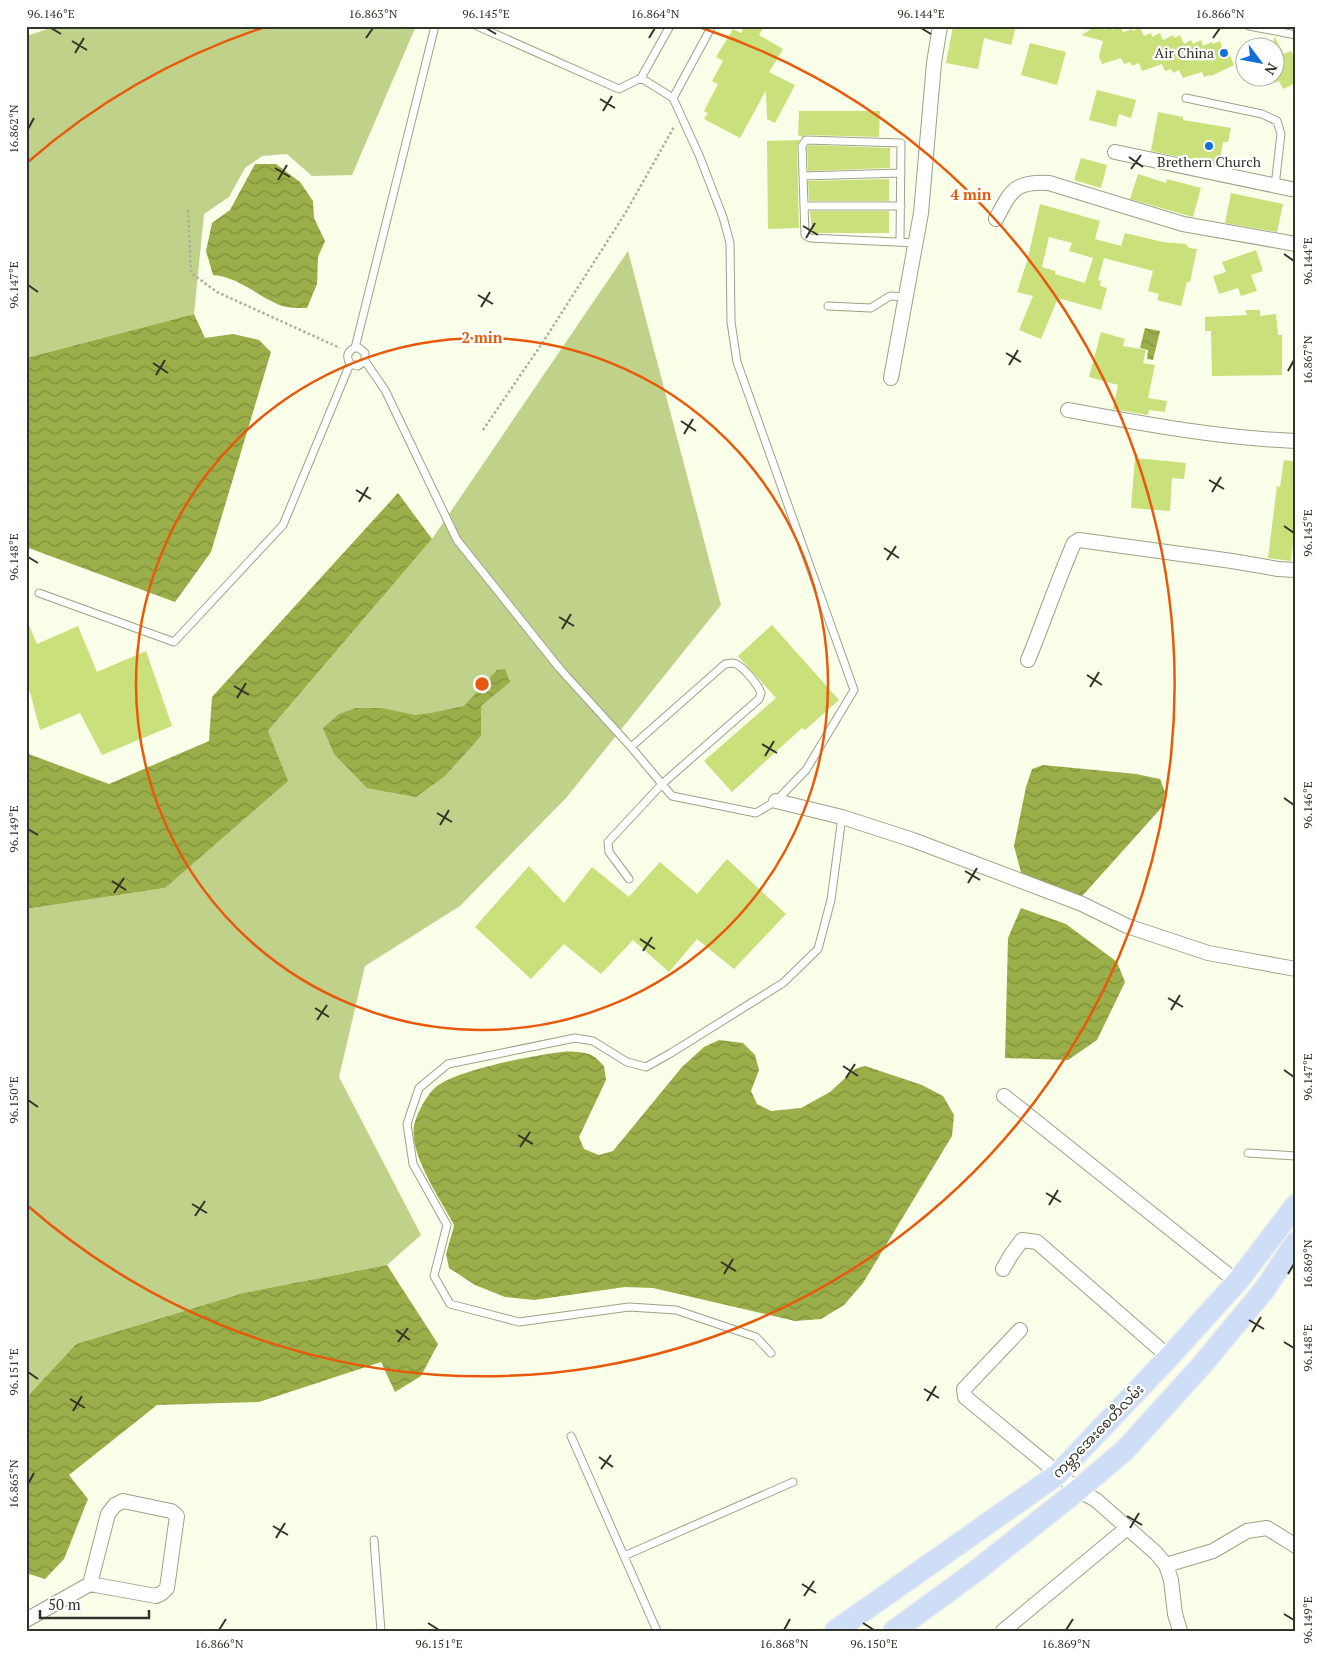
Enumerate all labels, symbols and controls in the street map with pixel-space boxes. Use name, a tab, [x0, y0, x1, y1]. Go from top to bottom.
text: 96.146°E	[27, 6, 75, 21]
text: 16.863°N	[348, 6, 398, 21]
text: 96.145°E	[462, 6, 510, 21]
text: 16.864°N	[630, 6, 680, 21]
text: 96.144°E	[897, 6, 945, 21]
text: 16.866°N	[1195, 6, 1245, 21]
north arrow	[1234, 38, 1284, 88]
place label: Air China	[1155, 43, 1214, 62]
marker: Air China	[1218, 47, 1230, 59]
text: N	[1260, 60, 1282, 79]
text: 16.862°N	[6, 104, 21, 154]
marker: Brethern Church	[1203, 140, 1215, 152]
place label: Brethern Church	[1157, 152, 1261, 171]
text: 4 min	[950, 184, 992, 204]
text: 96.144°E	[1300, 237, 1315, 285]
text: 96.147°E	[6, 261, 21, 309]
text: 2 min	[461, 327, 503, 347]
text: 16.867°N	[1300, 335, 1315, 385]
text: 96.145°E	[1300, 509, 1315, 557]
text: 96.148°E	[6, 533, 21, 581]
centre of rings	[473, 675, 491, 693]
text: 96.146°E	[1300, 781, 1315, 829]
text: 96.149°E	[6, 805, 21, 853]
text: 96.147°E	[1300, 1053, 1315, 1101]
text: 96.150°E	[6, 1076, 21, 1124]
text: 16.869°N	[1300, 1239, 1315, 1289]
text: 96.148°E	[1300, 1324, 1315, 1372]
text: 96.151°E	[6, 1348, 21, 1396]
street label: ကမ္ဘာအေးစေတီလမ်း	[1048, 1379, 1150, 1484]
text: 16.865°N	[6, 1459, 21, 1509]
scale bar	[40, 1587, 149, 1619]
text: 50 m	[48, 1594, 81, 1614]
text: 96.149°E	[1300, 1596, 1315, 1644]
text: 16.866°N	[194, 1636, 244, 1651]
text: 96.151°E	[415, 1636, 463, 1651]
text: 16.868°N	[759, 1636, 809, 1651]
text: 96.150°E	[850, 1636, 898, 1651]
text: 16.869°N	[1041, 1636, 1091, 1651]

